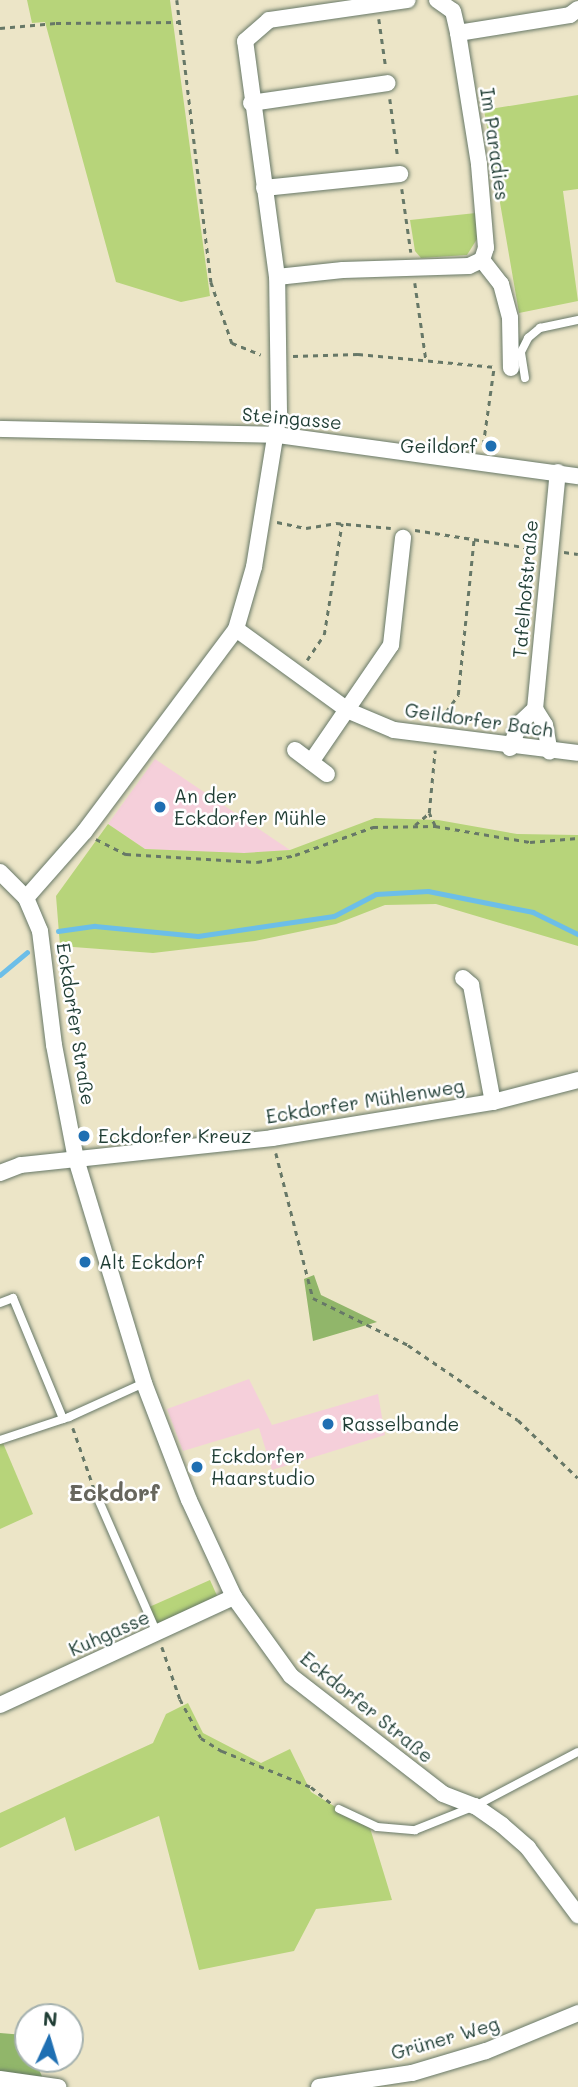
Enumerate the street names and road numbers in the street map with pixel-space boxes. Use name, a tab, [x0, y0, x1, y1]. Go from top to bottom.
street label: Im Paradies	[476, 86, 514, 202]
street label: Steingasse	[241, 402, 343, 434]
street label: Tafelhofstraße	[508, 519, 542, 659]
street label: Geildorfer Bach	[403, 698, 555, 742]
street label: Eckdorfer Straße	[52, 941, 100, 1107]
street label: Eckdorfer Mühlenweg	[264, 1074, 466, 1128]
street label: Kuhgasse	[65, 1605, 153, 1661]
street label: Eckdorfer Straße	[296, 1647, 438, 1767]
street label: Grüner Weg	[388, 2012, 502, 2064]

